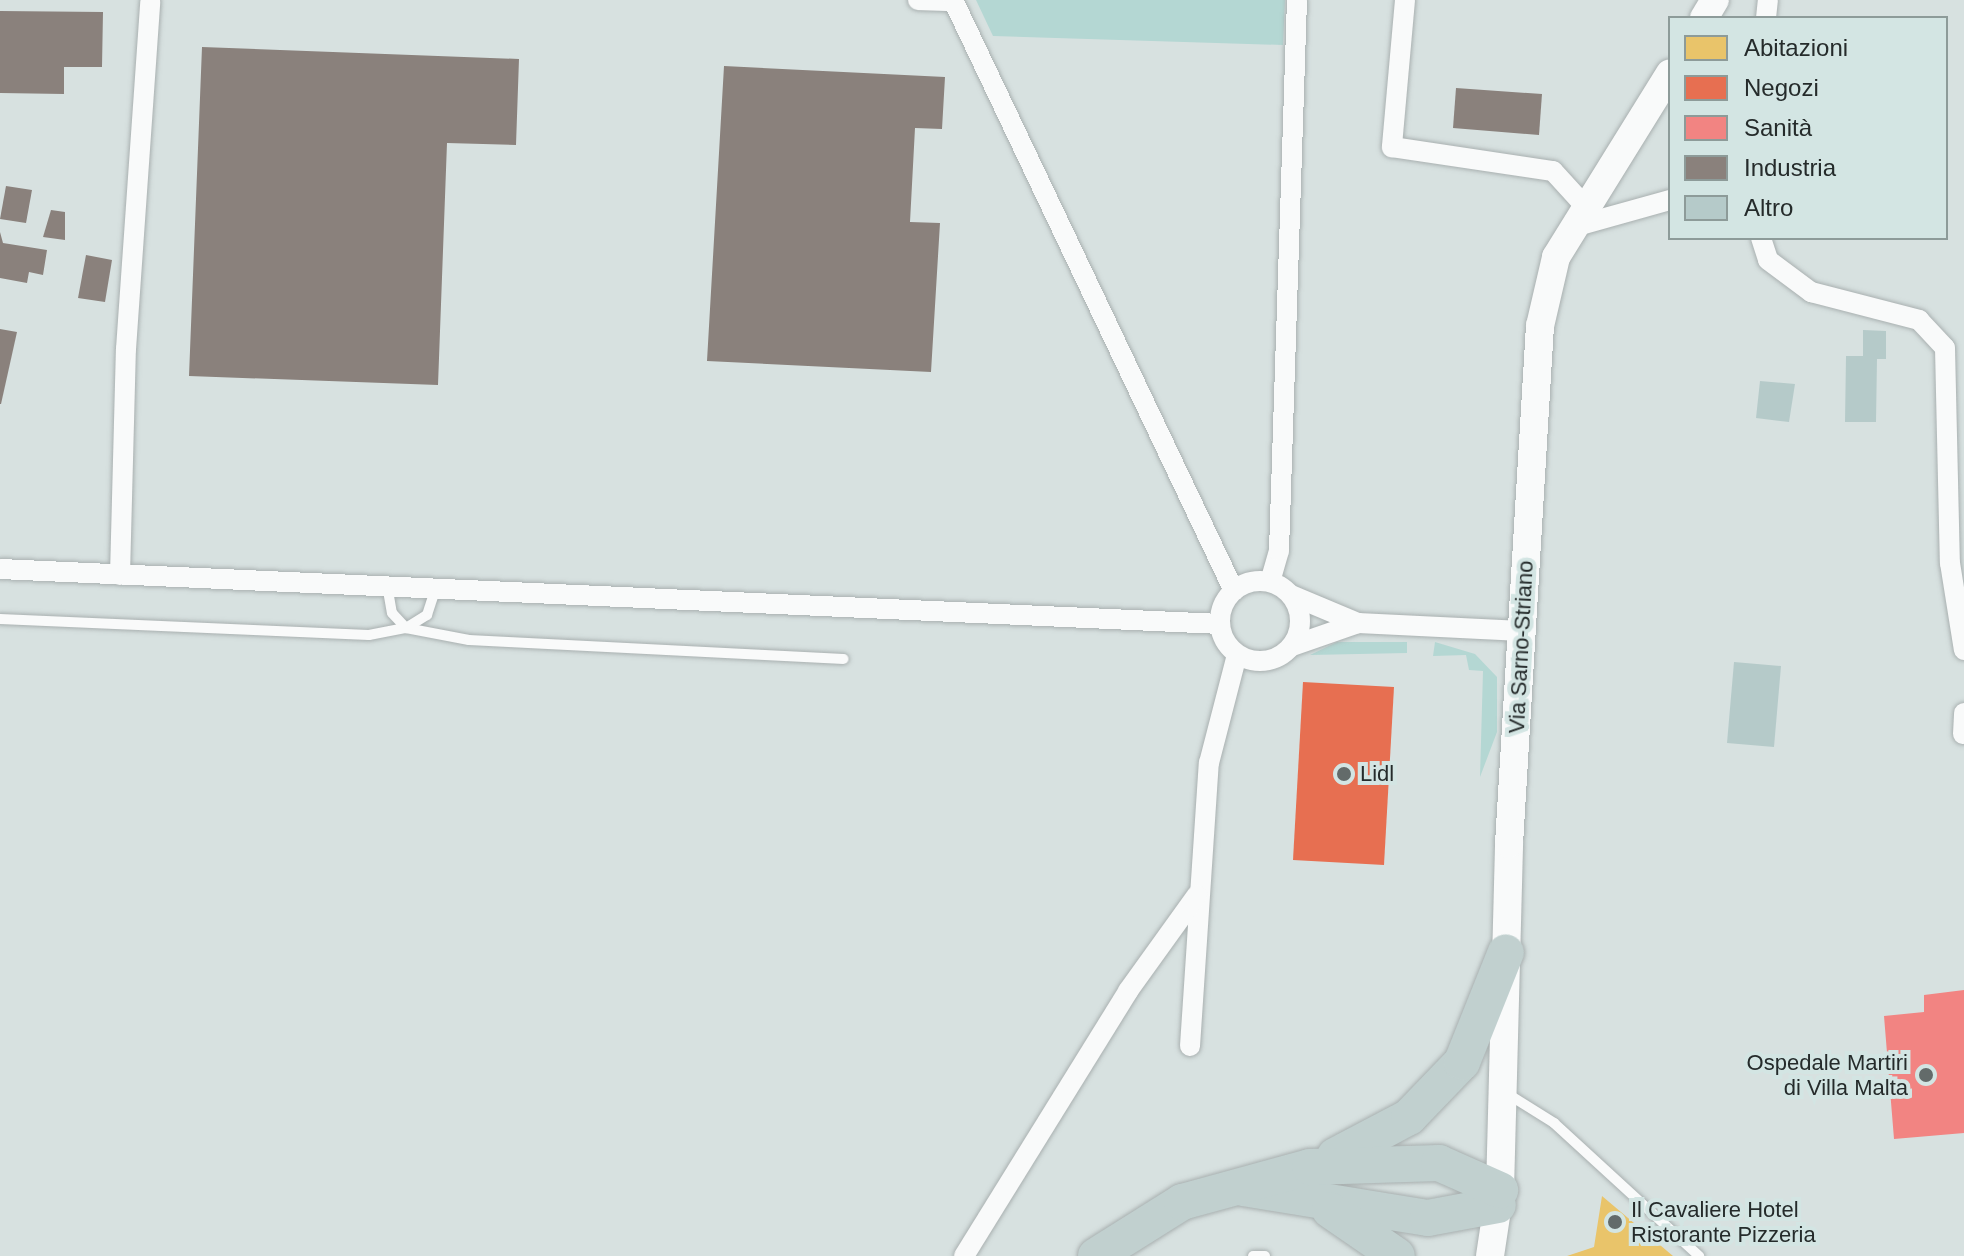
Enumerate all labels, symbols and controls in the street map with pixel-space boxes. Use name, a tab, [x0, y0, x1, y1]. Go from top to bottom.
legend	[1668, 16, 1948, 240]
text: Abitazioni	[1744, 34, 1848, 61]
text: Negozi	[1744, 74, 1819, 101]
text: Sanità	[1744, 114, 1812, 141]
text: Industria	[1744, 154, 1836, 181]
text: Altro	[1744, 194, 1793, 221]
street label: Via Sarno-Striano	[1503, 560, 1539, 734]
place label: Lidl	[1360, 761, 1394, 787]
marker: Lidl	[1335, 765, 1353, 783]
place label: Ospedale Martiri di Villa Malta	[1747, 1049, 1908, 1100]
marker: Ospedale Martiri di Villa Malta	[1915, 1064, 1937, 1086]
place label: Il Cavaliere Hotel Ristorante Pizzeria	[1631, 1196, 1816, 1248]
marker: Il Cavaliere Hotel Ristorante Pizzeria	[1606, 1213, 1624, 1231]

